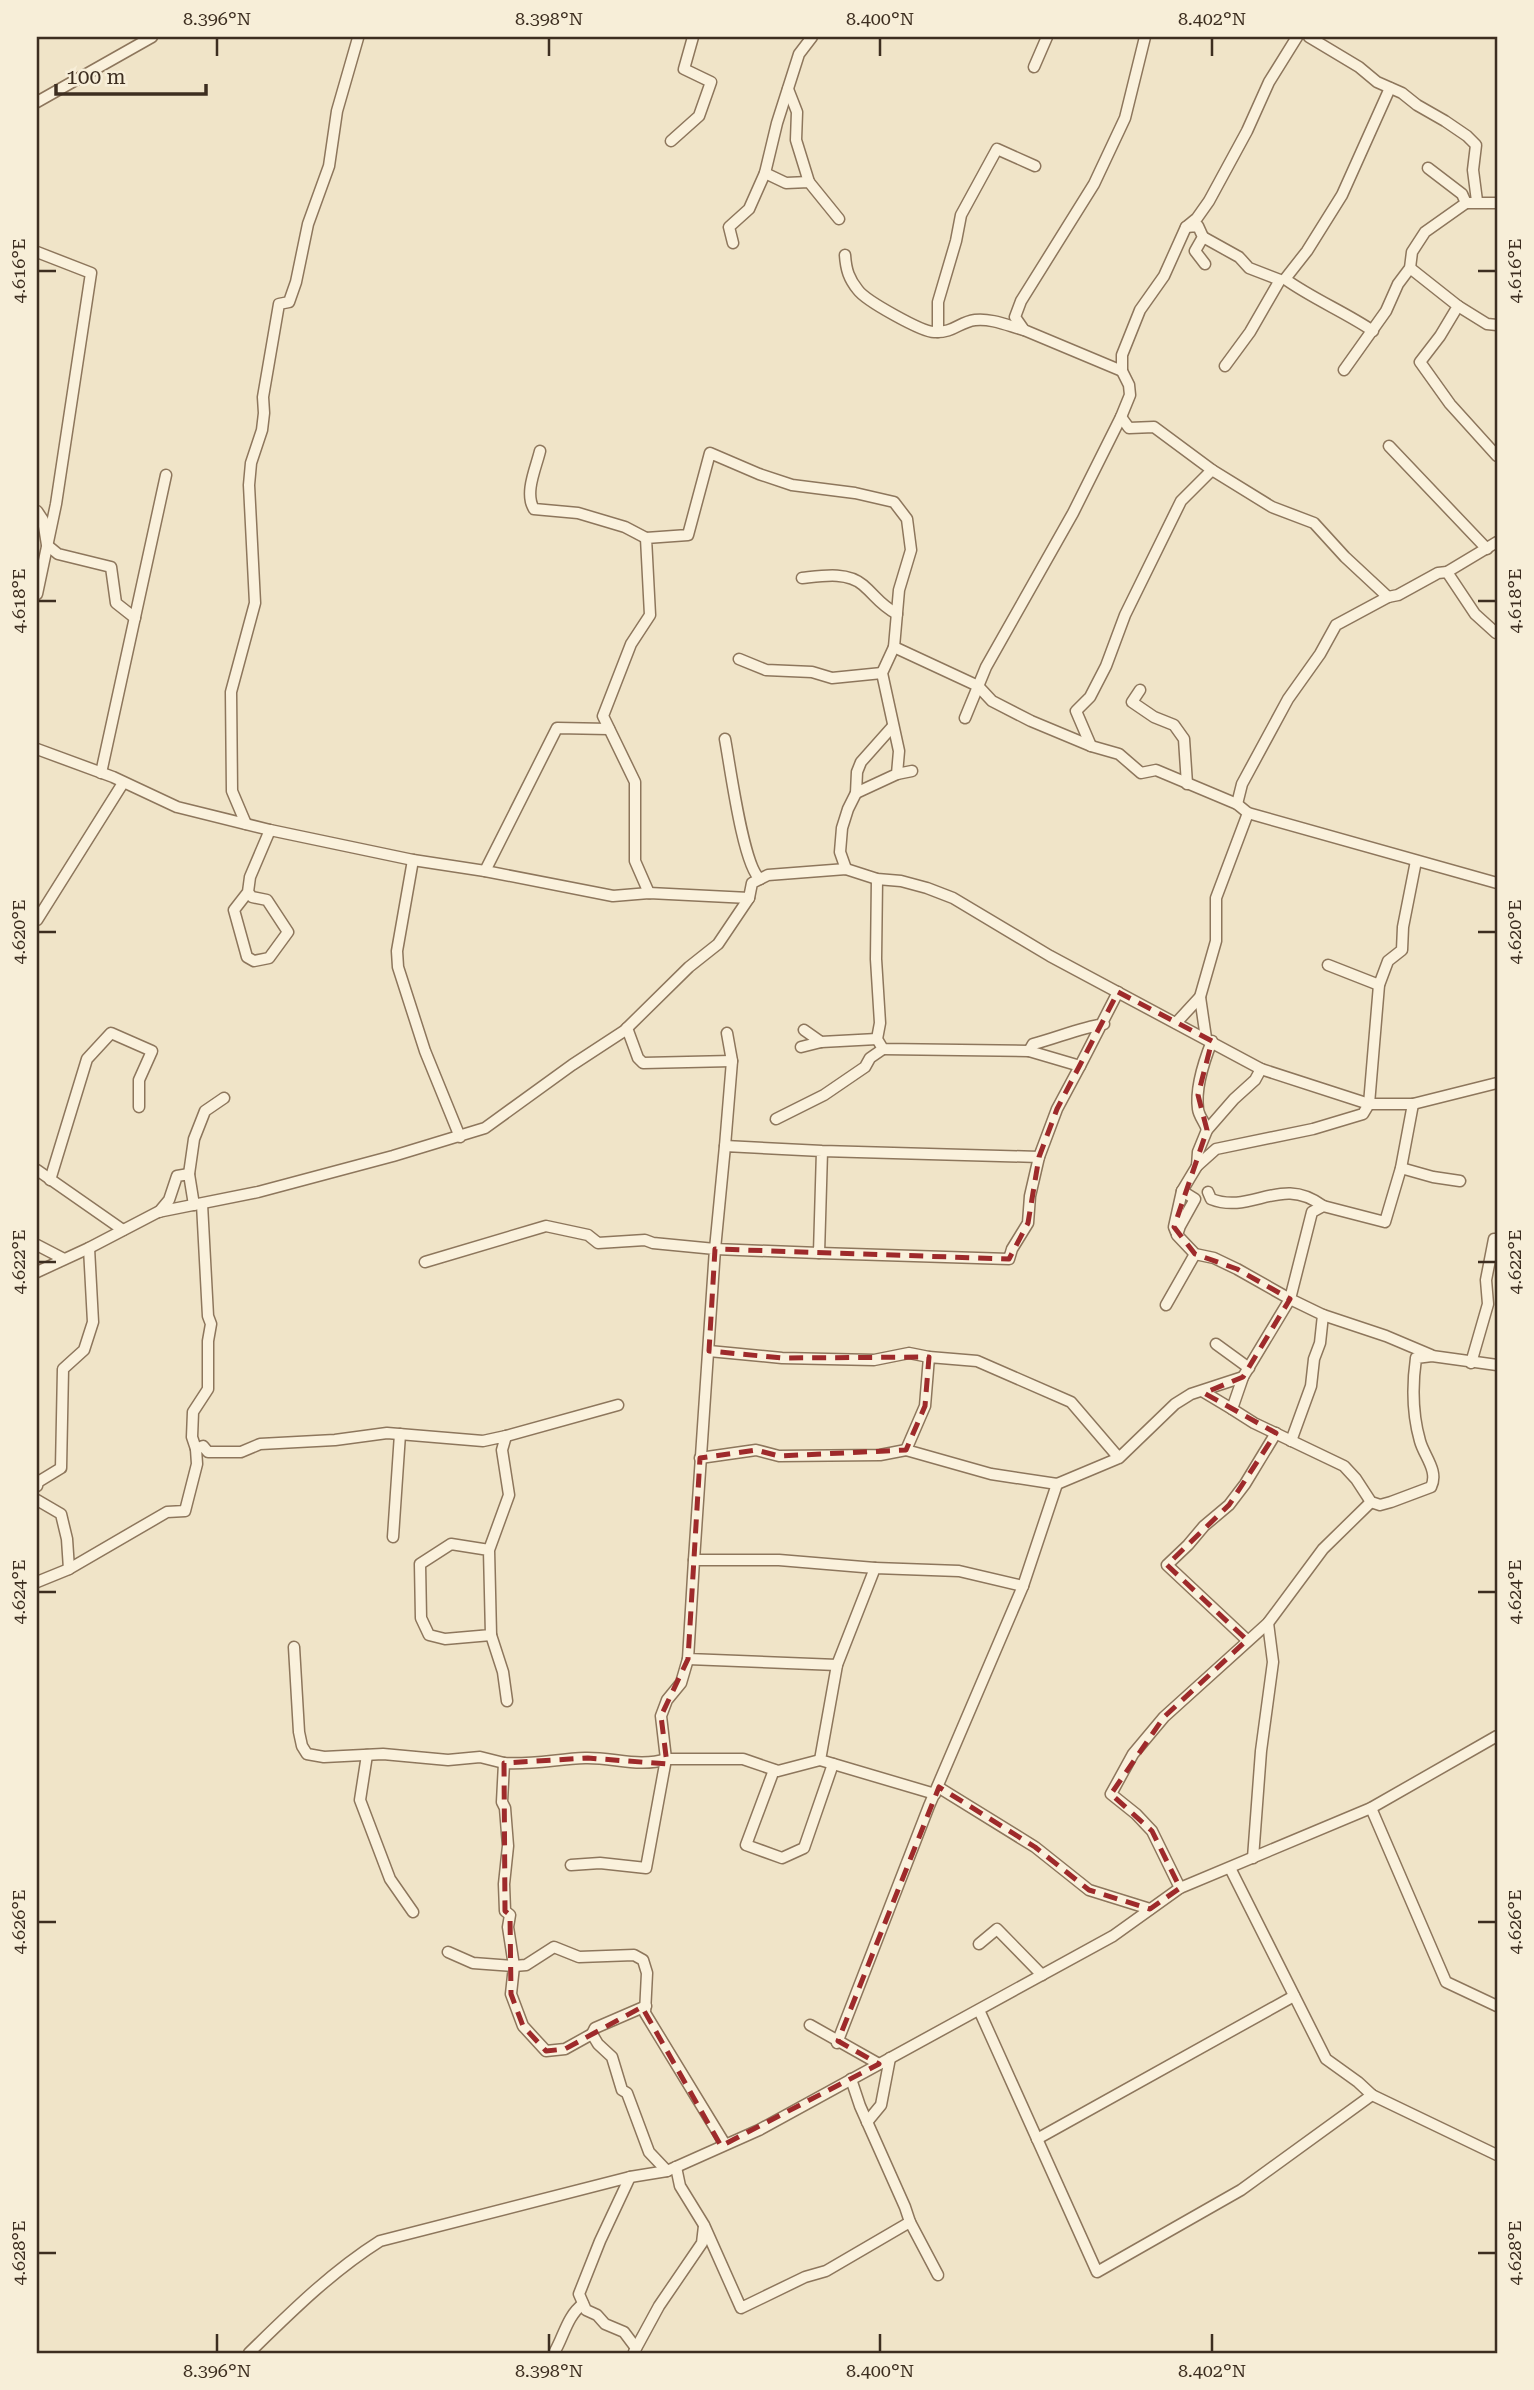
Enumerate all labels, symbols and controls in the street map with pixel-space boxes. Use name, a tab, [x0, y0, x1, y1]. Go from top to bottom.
text: 8.396°N	[183, 8, 251, 29]
text: 8.398°N	[515, 8, 583, 29]
text: 8.400°N	[846, 8, 914, 29]
text: 8.402°N	[1178, 8, 1246, 29]
scale bar	[56, 52, 206, 96]
text: 100 m	[66, 65, 126, 89]
text: 4.616°E	[8, 238, 29, 304]
text: 4.616°E	[1504, 238, 1525, 304]
text: 4.618°E	[8, 568, 29, 634]
text: 4.618°E	[1504, 568, 1525, 634]
text: 4.620°E	[8, 899, 29, 965]
text: 4.620°E	[1504, 899, 1525, 965]
text: 4.622°E	[8, 1229, 29, 1295]
text: 4.622°E	[1504, 1229, 1525, 1295]
text: 4.624°E	[8, 1559, 29, 1625]
text: 4.624°E	[1504, 1559, 1525, 1625]
text: 4.626°E	[8, 1889, 29, 1955]
text: 4.626°E	[1504, 1889, 1525, 1955]
text: 4.628°E	[8, 2220, 29, 2286]
text: 4.628°E	[1504, 2220, 1525, 2286]
text: 8.396°N	[183, 2360, 251, 2381]
text: 8.398°N	[515, 2360, 583, 2381]
text: 8.400°N	[846, 2360, 914, 2381]
text: 8.402°N	[1178, 2360, 1246, 2381]

